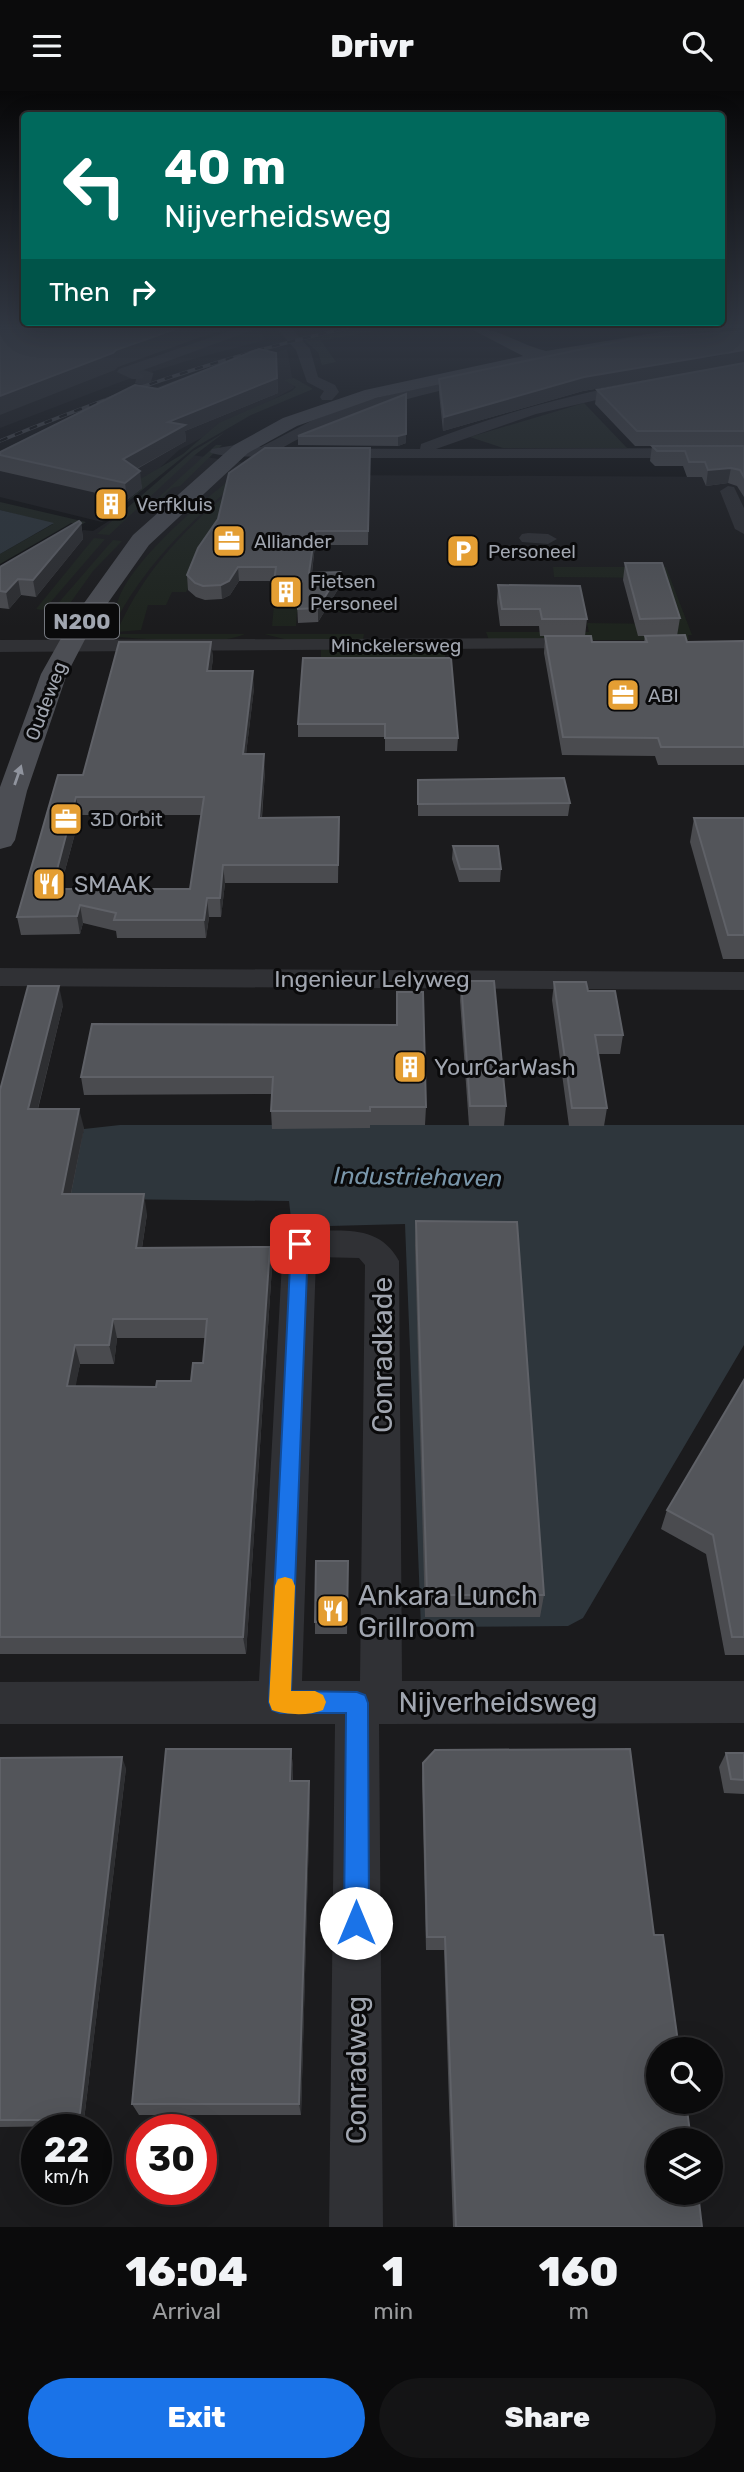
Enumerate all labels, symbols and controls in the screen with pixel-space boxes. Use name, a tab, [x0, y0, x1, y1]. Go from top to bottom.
icon: menu	[28, 27, 66, 65]
text: Drivr	[330, 27, 414, 65]
icon: search	[678, 27, 716, 65]
text: 40 m	[164, 138, 286, 196]
icon: left	[49, 140, 140, 231]
text: Nijverheidsweg	[164, 197, 392, 235]
icon: right	[124, 273, 162, 311]
text: Then	[49, 277, 110, 308]
building icon: Verfkluis	[92, 485, 130, 523]
place label: Verfkluis	[136, 493, 213, 516]
office icon: Alliander	[210, 522, 248, 560]
place label: Alliander	[254, 530, 333, 553]
parking icon: Personeel	[444, 532, 482, 570]
place label: Personeel	[488, 540, 576, 563]
place label: Fietsen Personeel	[310, 570, 398, 615]
building icon: Fietsen Personeel	[267, 573, 305, 611]
road number: N200	[45, 603, 119, 639]
street label: Minckelersweg	[331, 634, 461, 657]
street label: Oudeweg	[20, 658, 72, 744]
office icon: ABI	[604, 676, 642, 714]
place label: ABI	[648, 684, 679, 707]
one-way arrow	[13, 764, 24, 785]
office icon: 3D Orbit	[47, 800, 85, 838]
place label: 3D Orbit	[90, 808, 163, 831]
restaurant icon: SMAAK	[30, 865, 68, 903]
place label: SMAAK	[74, 870, 151, 898]
street label: Ingenieur Lelyweg	[274, 965, 470, 993]
building icon: YourCarWash	[391, 1048, 429, 1086]
place label: YourCarWash	[434, 1053, 576, 1081]
water label: Industriehaven	[333, 1162, 503, 1192]
pin	[270, 1214, 330, 1274]
icon: arrive	[281, 1225, 319, 1263]
street label: Conradkade	[366, 1277, 399, 1433]
place label: Ankara Lunch Grillroom	[358, 1579, 538, 1644]
restaurant icon: Ankara Lunch Grillroom	[314, 1592, 352, 1630]
street label: Nijverheidsweg	[398, 1686, 598, 1719]
position arrow	[319, 1886, 393, 1960]
street label: Conradweg	[340, 1996, 373, 2144]
map controls	[646, 2037, 723, 2205]
button: search	[646, 2037, 723, 2114]
speed limit sign: 30	[126, 2114, 217, 2205]
button: layers	[646, 2128, 723, 2205]
text: 22	[44, 2129, 89, 2171]
text: km/h	[44, 2166, 89, 2188]
text: 16:04	[126, 2247, 248, 2297]
text: 1	[382, 2247, 404, 2297]
text: 160	[539, 2247, 619, 2297]
text: Arrival	[152, 2297, 221, 2325]
text: min	[373, 2297, 413, 2325]
text: m	[568, 2297, 589, 2325]
button: Exit	[28, 2378, 365, 2458]
button: Share	[379, 2378, 716, 2458]

